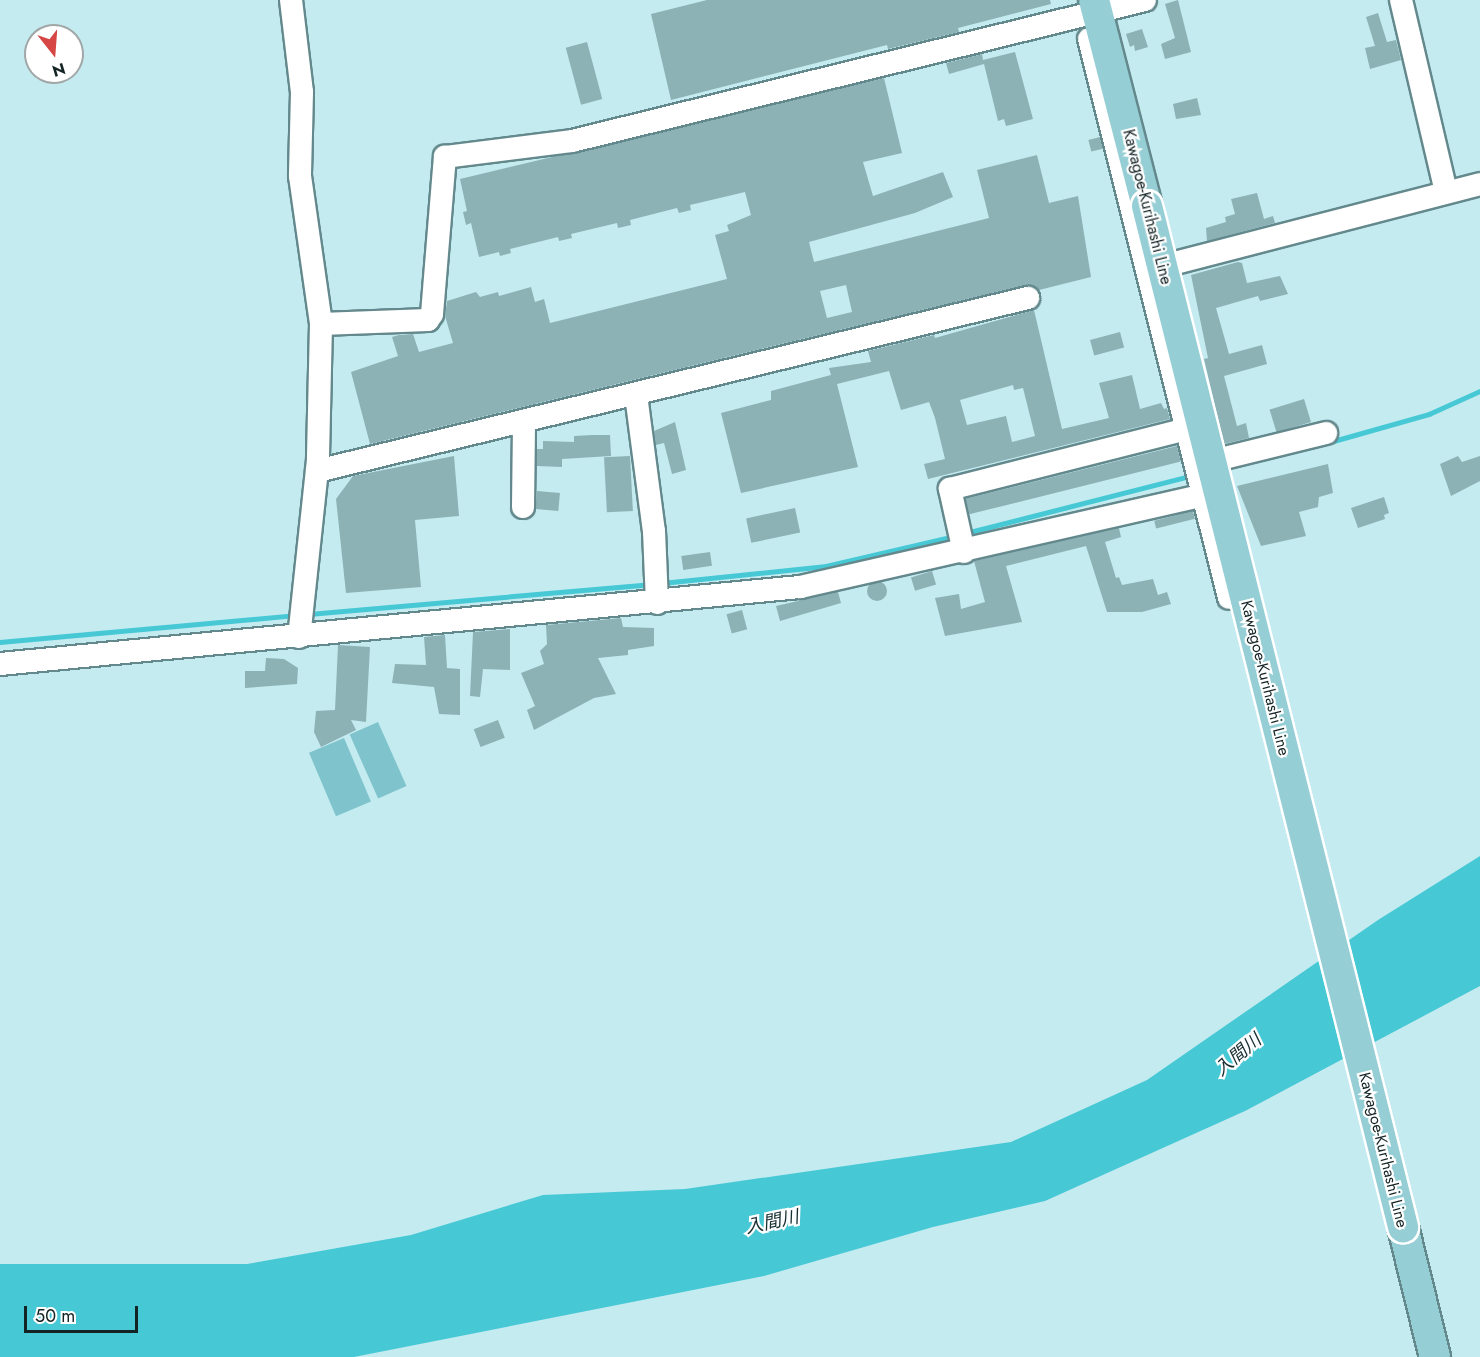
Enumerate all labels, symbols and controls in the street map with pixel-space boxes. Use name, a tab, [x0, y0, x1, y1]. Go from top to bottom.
north arrow	[24, 24, 84, 84]
text: N	[49, 57, 68, 83]
street label: Kawagoe-Kurihashi Line	[1118, 127, 1176, 287]
street label: Kawagoe-Kurihashi Line	[1236, 598, 1294, 758]
water label: 入間川	[1210, 1029, 1266, 1081]
street label: Kawagoe-Kurihashi Line	[1354, 1070, 1412, 1230]
water label: 入間川	[743, 1206, 801, 1238]
scale bar	[27, 1294, 141, 1332]
text: 50 m	[35, 1303, 75, 1329]

